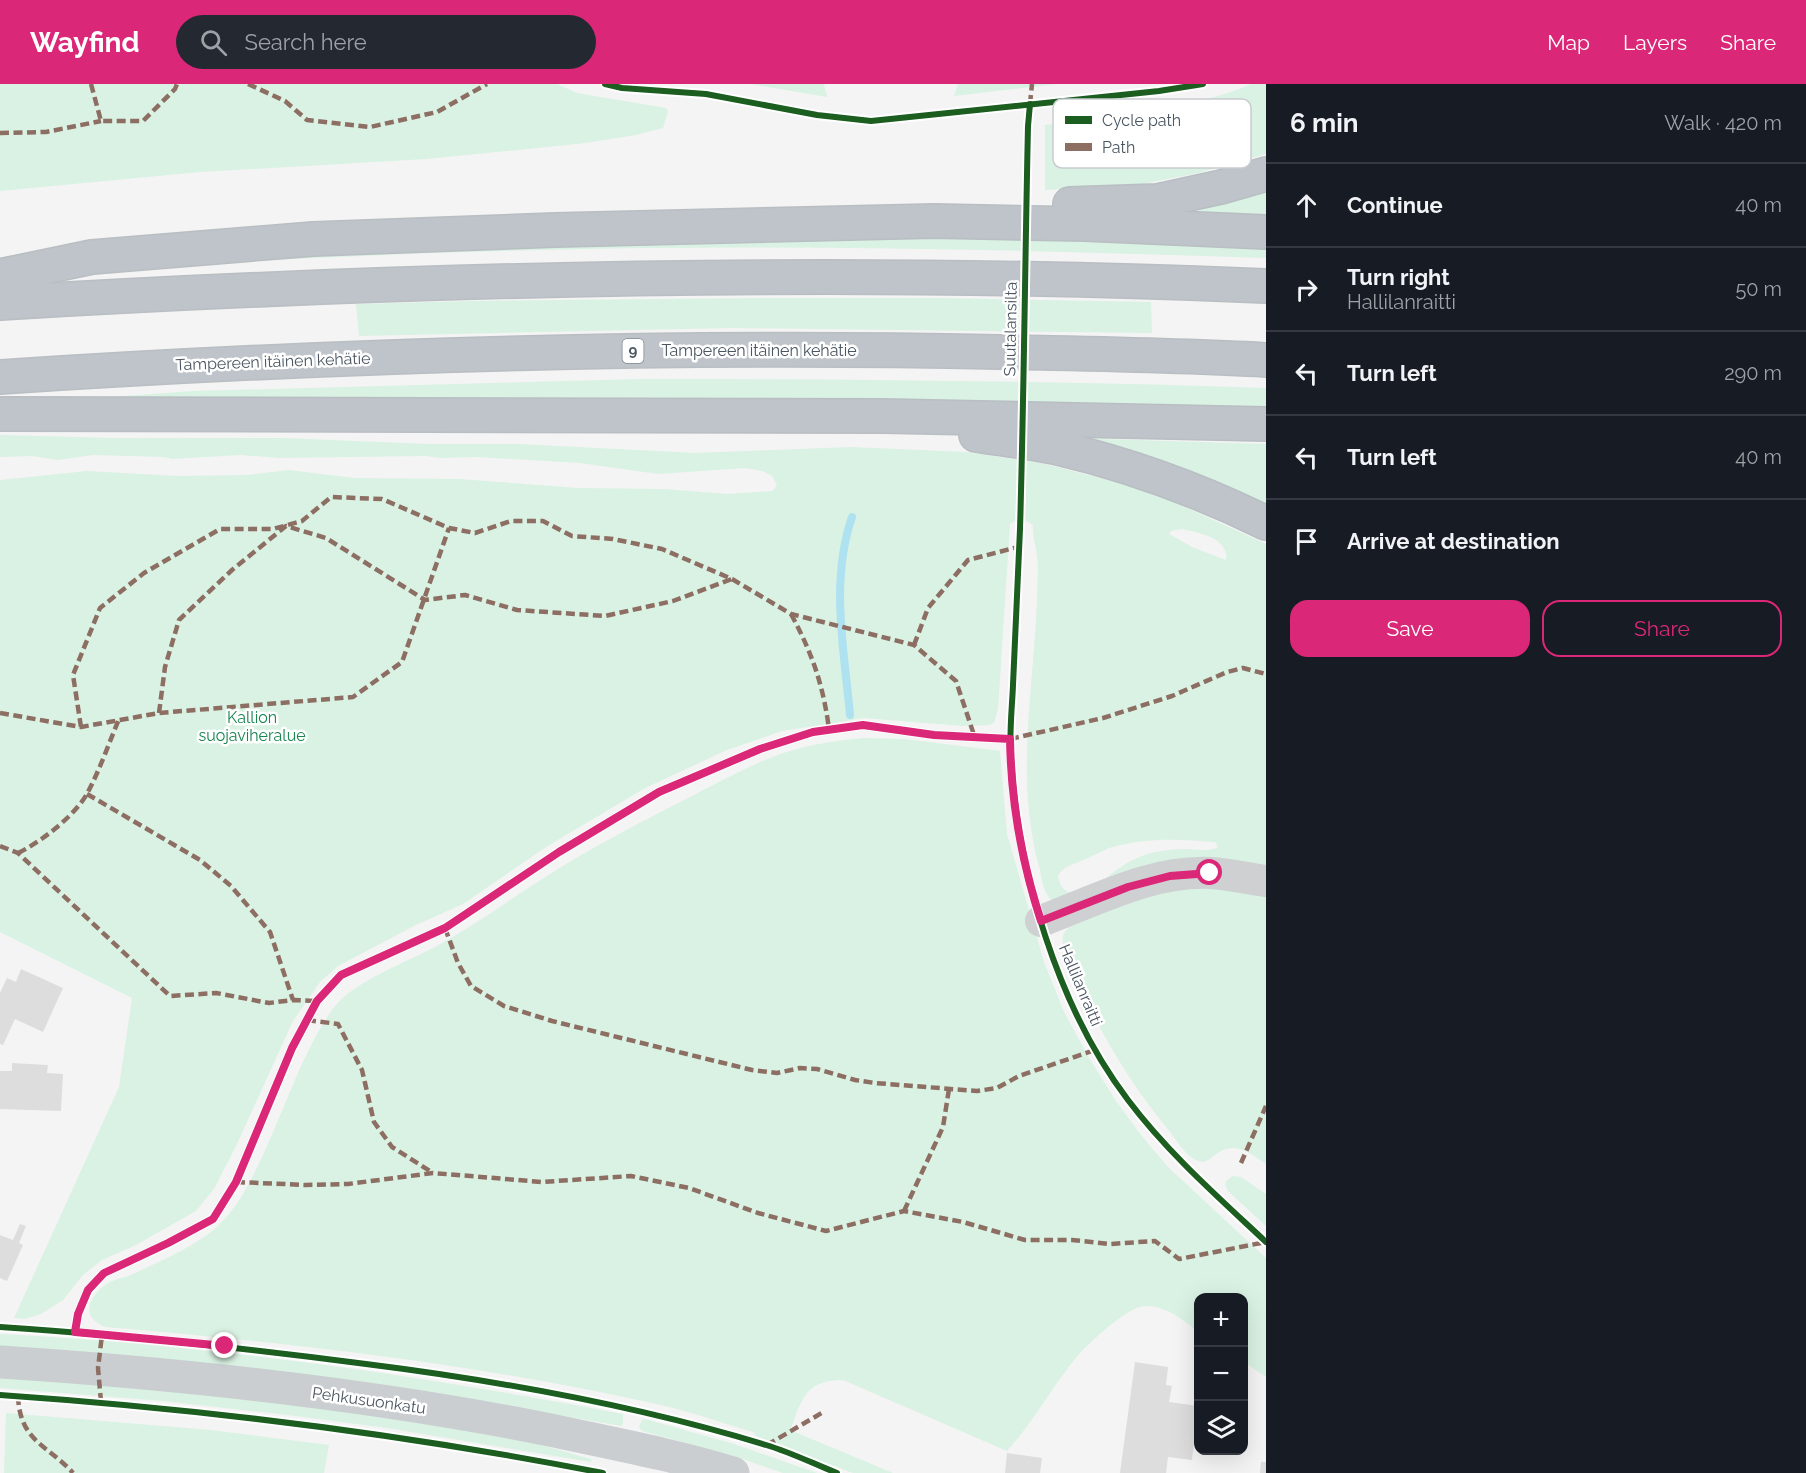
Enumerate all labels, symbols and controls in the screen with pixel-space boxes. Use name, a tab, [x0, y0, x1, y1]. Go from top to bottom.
search box	[176, 15, 596, 69]
text: Wayfind	[30, 26, 140, 59]
icon: search	[197, 26, 230, 59]
text: Search here	[245, 29, 367, 55]
text: Map	[1547, 30, 1590, 55]
text: Layers	[1623, 30, 1687, 55]
text: Share	[1720, 30, 1776, 55]
legend	[1053, 99, 1251, 168]
text: 6 min	[1290, 108, 1359, 138]
text: Cycle path	[1102, 111, 1181, 130]
text: Walk · 420 m	[1664, 111, 1782, 135]
text: Path	[1102, 138, 1135, 157]
icon: ahead	[1290, 189, 1323, 222]
text: Continue	[1347, 192, 1443, 218]
text: 40 m	[1735, 193, 1782, 217]
text: Turn right	[1347, 264, 1450, 290]
icon: right	[1290, 273, 1323, 306]
text: 50 m	[1735, 277, 1782, 301]
street label: Suutalansilta	[1000, 281, 1021, 377]
text: Hallilanraitti	[1347, 290, 1456, 314]
road number: 9	[622, 339, 644, 363]
street label: Tampereen itäinen kehätie	[661, 341, 857, 360]
street label: Tampereen itäinen kehätie	[175, 349, 371, 374]
icon: left	[1290, 357, 1323, 390]
text: Turn left	[1347, 360, 1437, 386]
text: 290 m	[1724, 361, 1782, 385]
icon: left	[1290, 441, 1323, 474]
text: Turn left	[1347, 444, 1437, 470]
text: 40 m	[1735, 445, 1782, 469]
icon: arrive	[1290, 525, 1323, 558]
text: Arrive at destination	[1347, 528, 1560, 554]
button: Save	[1290, 600, 1530, 657]
button: Share	[1542, 600, 1782, 657]
park label: Kallion suojaviheralue	[198, 708, 306, 745]
route start	[1196, 859, 1222, 885]
street label: Hallilanraitti	[1055, 941, 1106, 1029]
map controls	[1194, 1293, 1248, 1455]
button: +	[1194, 1293, 1248, 1347]
route end	[211, 1332, 237, 1358]
button: −	[1194, 1347, 1248, 1401]
street label: Pehkusuonkatu	[311, 1383, 427, 1418]
button: layers	[1194, 1401, 1248, 1455]

